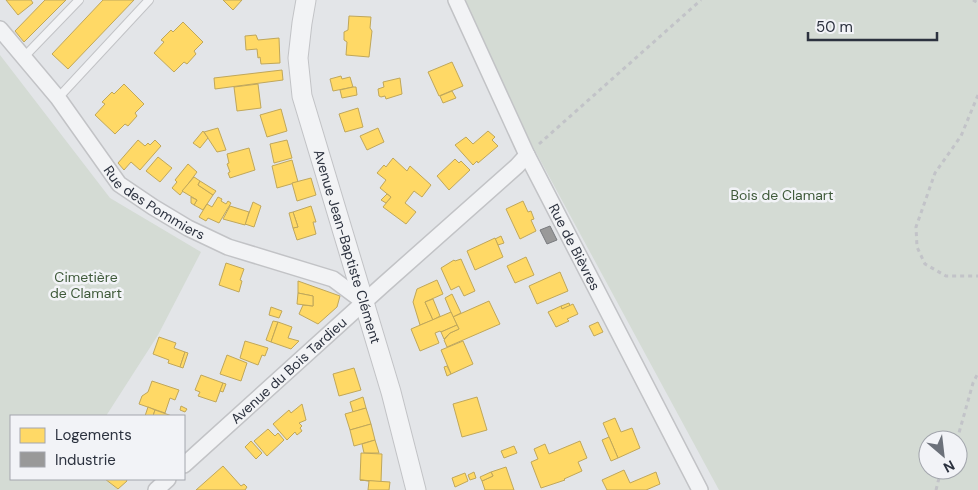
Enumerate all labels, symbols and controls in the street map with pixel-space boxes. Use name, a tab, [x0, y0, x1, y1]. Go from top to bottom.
scale bar	[808, 10, 937, 42]
text: 50 m	[816, 17, 853, 37]
street label: Avenue Jean-Baptiste Clément	[310, 147, 385, 346]
street label: Rue des Pommiers	[100, 162, 208, 244]
park label: Bois de Clamart	[731, 186, 833, 204]
street label: Rue de Bièvres	[545, 200, 604, 293]
park label: Cimetière de Clamart	[50, 268, 122, 302]
street label: Avenue du Bois Tardieu	[227, 313, 350, 428]
legend	[10, 415, 185, 480]
text: Logements	[55, 425, 132, 445]
north arrow	[918, 430, 968, 480]
text: Industrie	[55, 450, 116, 470]
text: N	[940, 456, 958, 477]

